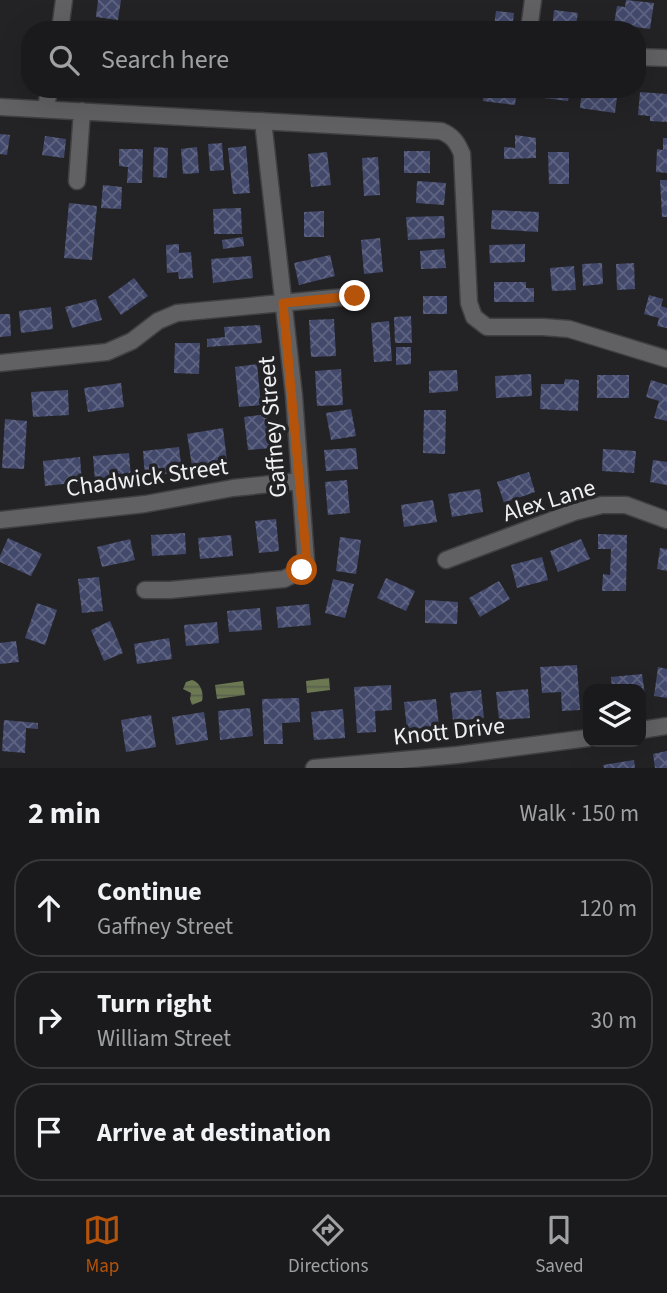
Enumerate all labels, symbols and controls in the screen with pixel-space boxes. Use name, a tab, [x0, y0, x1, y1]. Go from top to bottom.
search box	[21, 21, 646, 98]
icon: search	[45, 41, 83, 79]
text: Search here	[101, 41, 229, 78]
route end	[339, 280, 370, 311]
street label: Gaffney Street	[249, 355, 296, 499]
street label: Chadwick Street	[64, 449, 230, 506]
street label: Alex Lane	[499, 470, 600, 531]
route start	[286, 554, 317, 585]
map controls	[583, 684, 646, 747]
button: layers	[583, 684, 646, 747]
street label: Knott Drive	[391, 708, 507, 755]
text: 2 min	[28, 792, 101, 835]
text: Walk · 150 m	[520, 797, 639, 830]
text: Continue	[97, 873, 202, 910]
icon: ahead	[30, 889, 68, 927]
text: 120 m	[579, 892, 637, 925]
text: Gaffney Street	[97, 910, 233, 943]
text: Turn right	[97, 985, 212, 1022]
icon: right	[30, 1001, 68, 1039]
text: 30 m	[590, 1004, 637, 1037]
text: William Street	[97, 1022, 231, 1055]
icon: arrive	[30, 1113, 68, 1151]
text: Arrive at destination	[97, 1114, 331, 1151]
tab: Map	[83, 1211, 121, 1280]
tab: Directions	[288, 1211, 368, 1280]
tab: Saved	[535, 1211, 584, 1280]

